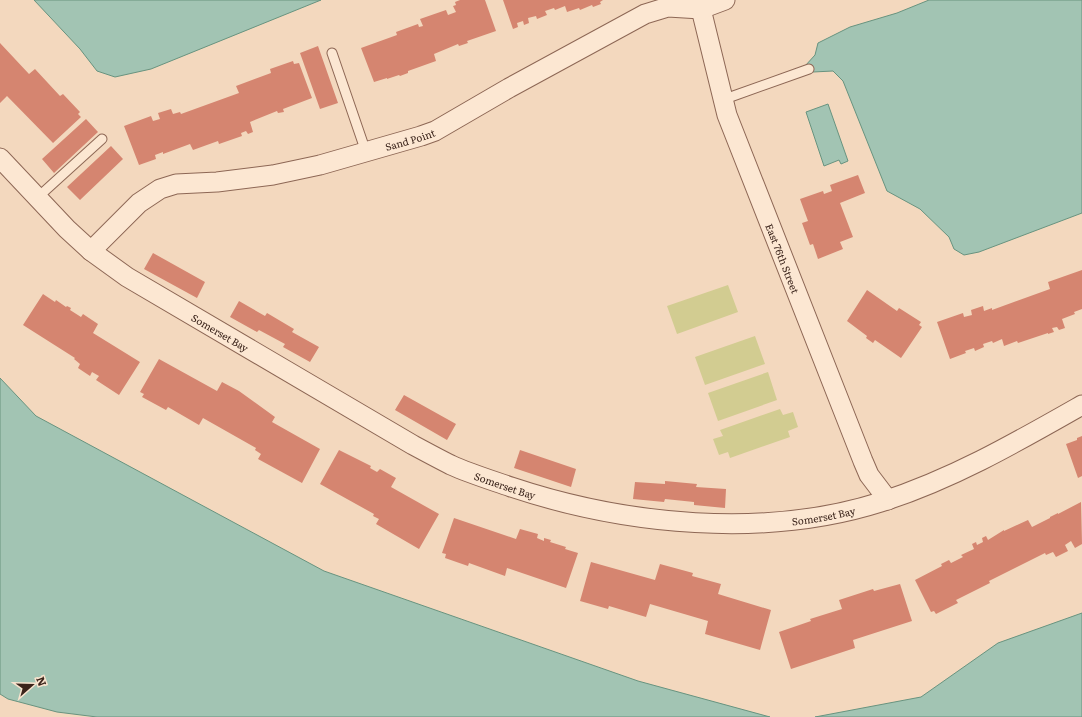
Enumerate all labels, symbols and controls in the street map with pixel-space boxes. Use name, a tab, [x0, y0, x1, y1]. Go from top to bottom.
street label: Sand Point	[383, 124, 437, 153]
street label: East 76th Street	[763, 221, 804, 295]
street label: Somerset Bay	[189, 309, 252, 355]
street label: Somerset Bay	[472, 468, 538, 502]
street label: Somerset Bay	[791, 502, 857, 528]
north arrow	[12, 665, 52, 705]
text: N	[33, 674, 51, 688]

